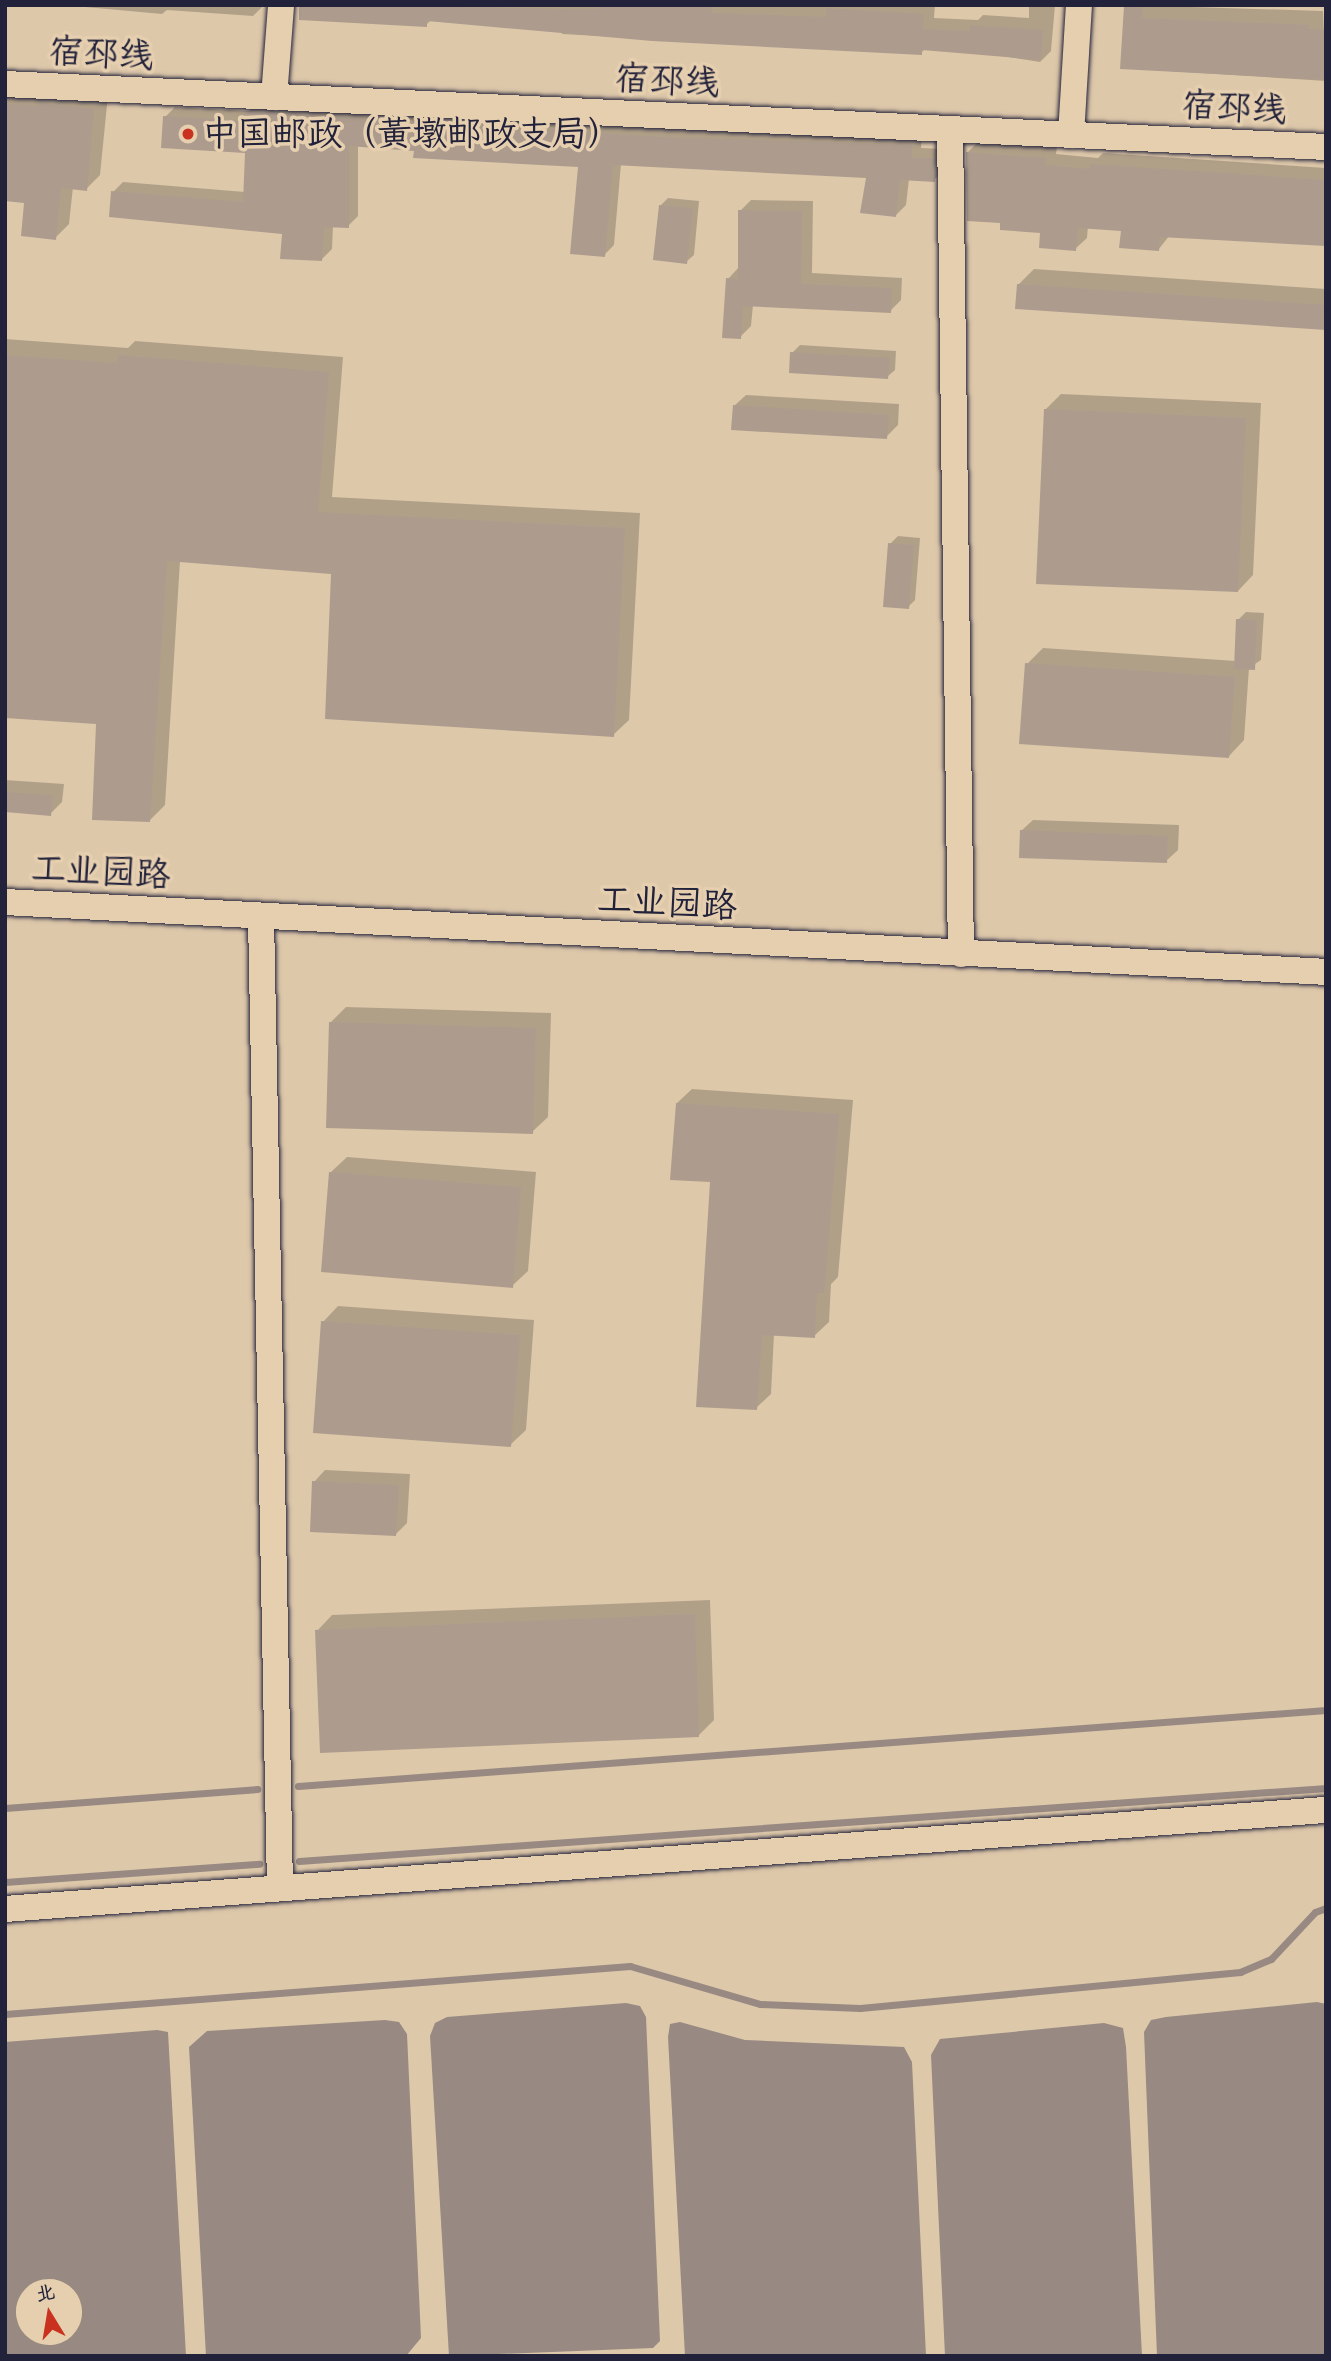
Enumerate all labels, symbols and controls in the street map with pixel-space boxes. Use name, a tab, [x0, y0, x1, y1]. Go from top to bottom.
street label: 宿邳线	[47, 30, 155, 78]
street label: 宿邳线	[613, 57, 721, 105]
street label: 宿邳线	[1180, 84, 1288, 132]
place label: 中国邮政（黄墩邮政支局）	[202, 113, 622, 155]
marker: 中国邮政（黄墩邮政支局）	[180, 126, 196, 142]
street label: 工业园路	[30, 847, 172, 897]
street label: 工业园路	[596, 878, 738, 928]
north arrow	[14, 2277, 84, 2347]
text: 北	[34, 2280, 57, 2307]

